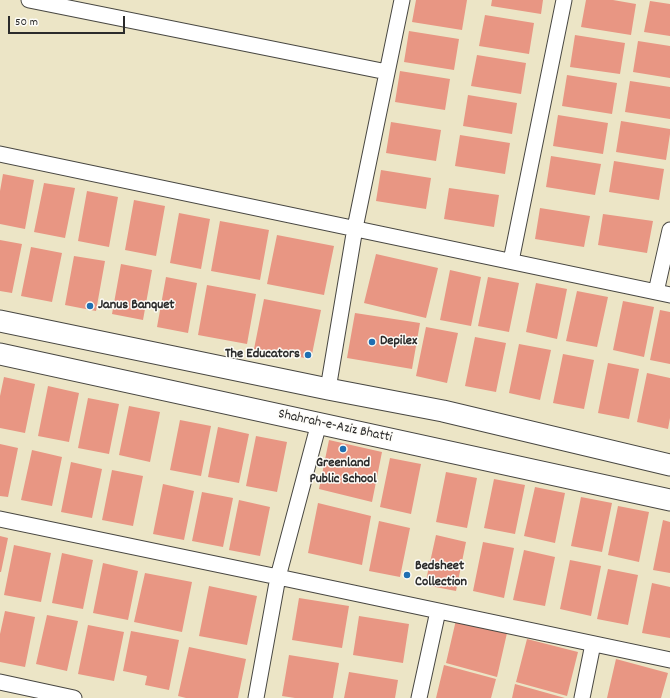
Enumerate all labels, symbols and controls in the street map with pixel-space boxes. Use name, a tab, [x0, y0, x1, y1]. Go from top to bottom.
scale bar	[10, 8, 127, 34]
text: 50 m	[15, 14, 38, 31]
place label: Janus Banquet	[98, 298, 175, 314]
marker: Janus Banquet	[85, 301, 95, 311]
place label: Depilex	[380, 334, 417, 350]
marker: Depilex	[367, 337, 377, 347]
place label: The Educators	[225, 347, 300, 363]
marker: The Educators	[303, 350, 313, 360]
street label: Shahrah-e-Aziz Bhatti	[277, 407, 393, 447]
marker: Greenland Public School	[338, 444, 348, 454]
place label: Greenland Public School	[309, 456, 377, 488]
place label: Bedsheet Collection	[415, 559, 467, 592]
marker: Bedsheet Collection	[402, 570, 412, 580]

